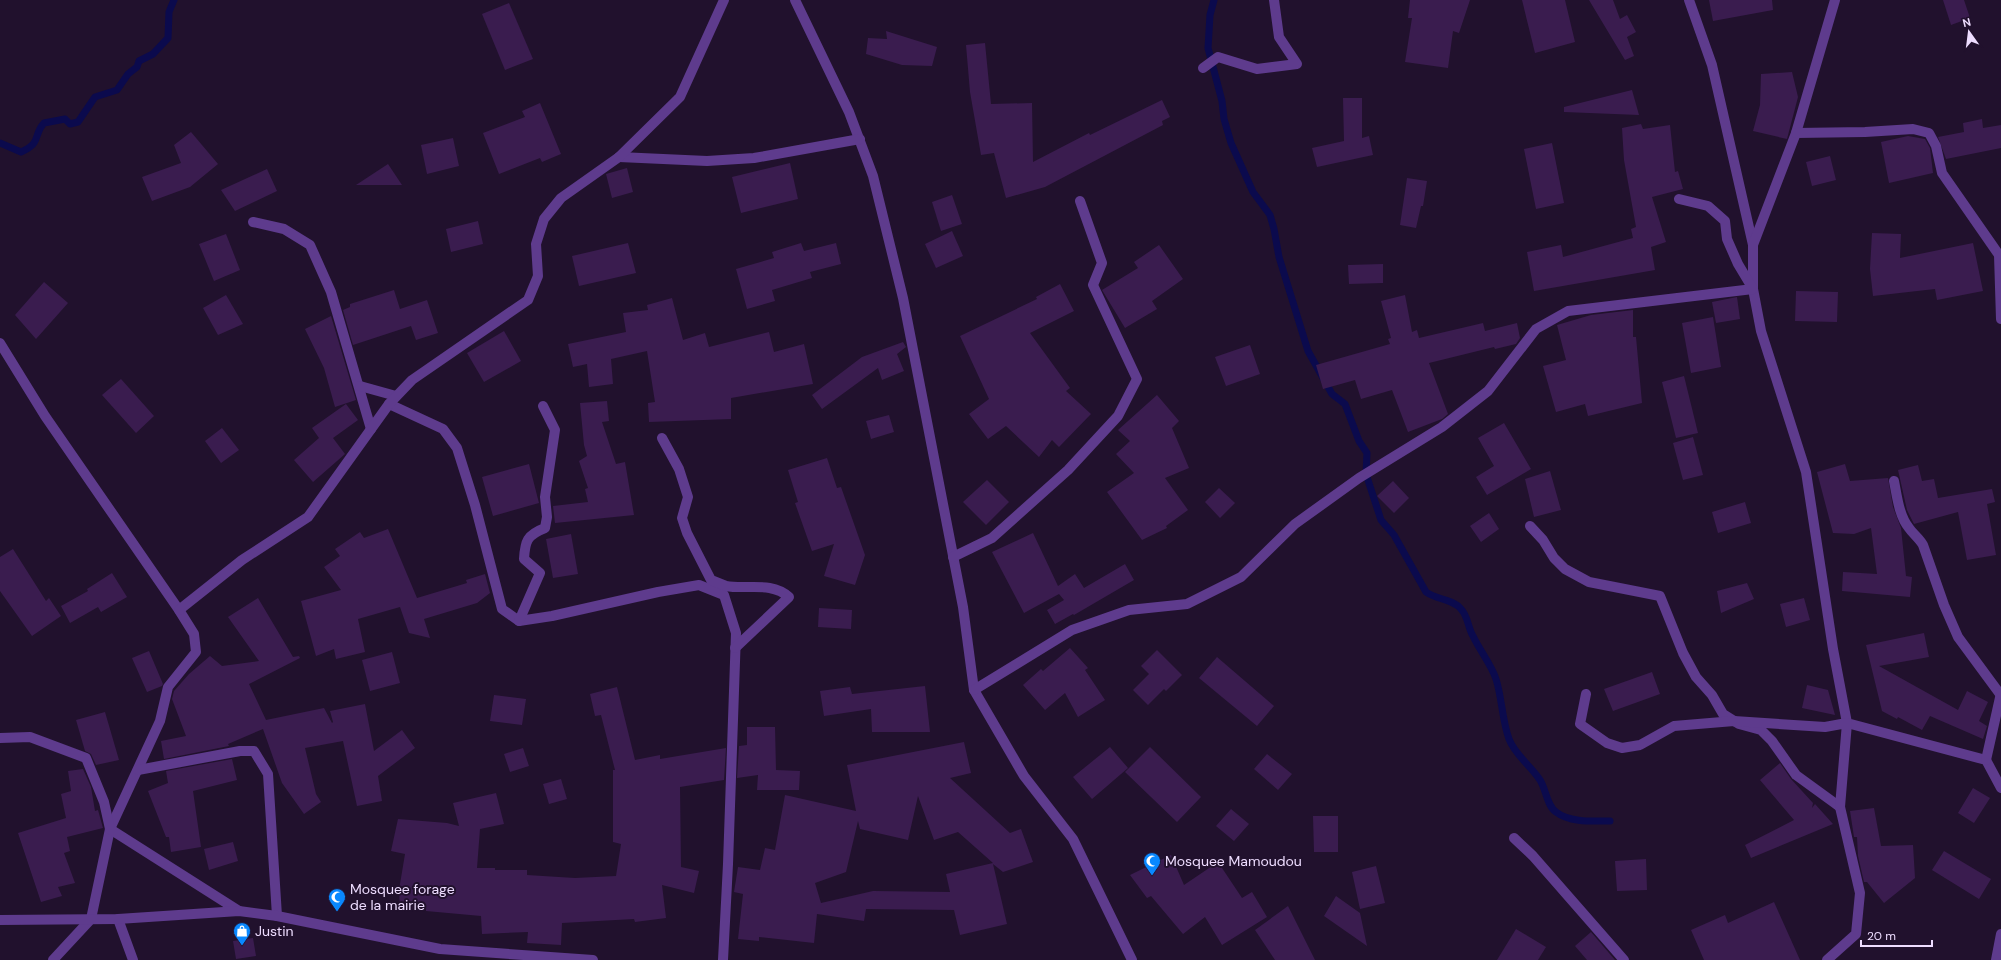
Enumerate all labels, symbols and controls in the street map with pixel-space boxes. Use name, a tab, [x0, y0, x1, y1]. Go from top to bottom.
north arrow	[1949, 12, 1989, 52]
text: N	[1961, 15, 1972, 30]
mosque icon: Mosquee Mamoudou	[1142, 851, 1162, 876]
place label: Mosquee Mamoudou	[1165, 852, 1302, 870]
place label: Mosquee forage de la mairie	[350, 880, 455, 914]
mosque icon: Mosquee forage de la mairie	[327, 887, 347, 912]
shop icon: Justin	[232, 921, 252, 946]
place label: Justin	[255, 922, 294, 940]
scale bar	[1861, 922, 1932, 948]
text: 20 m	[1867, 928, 1896, 944]

